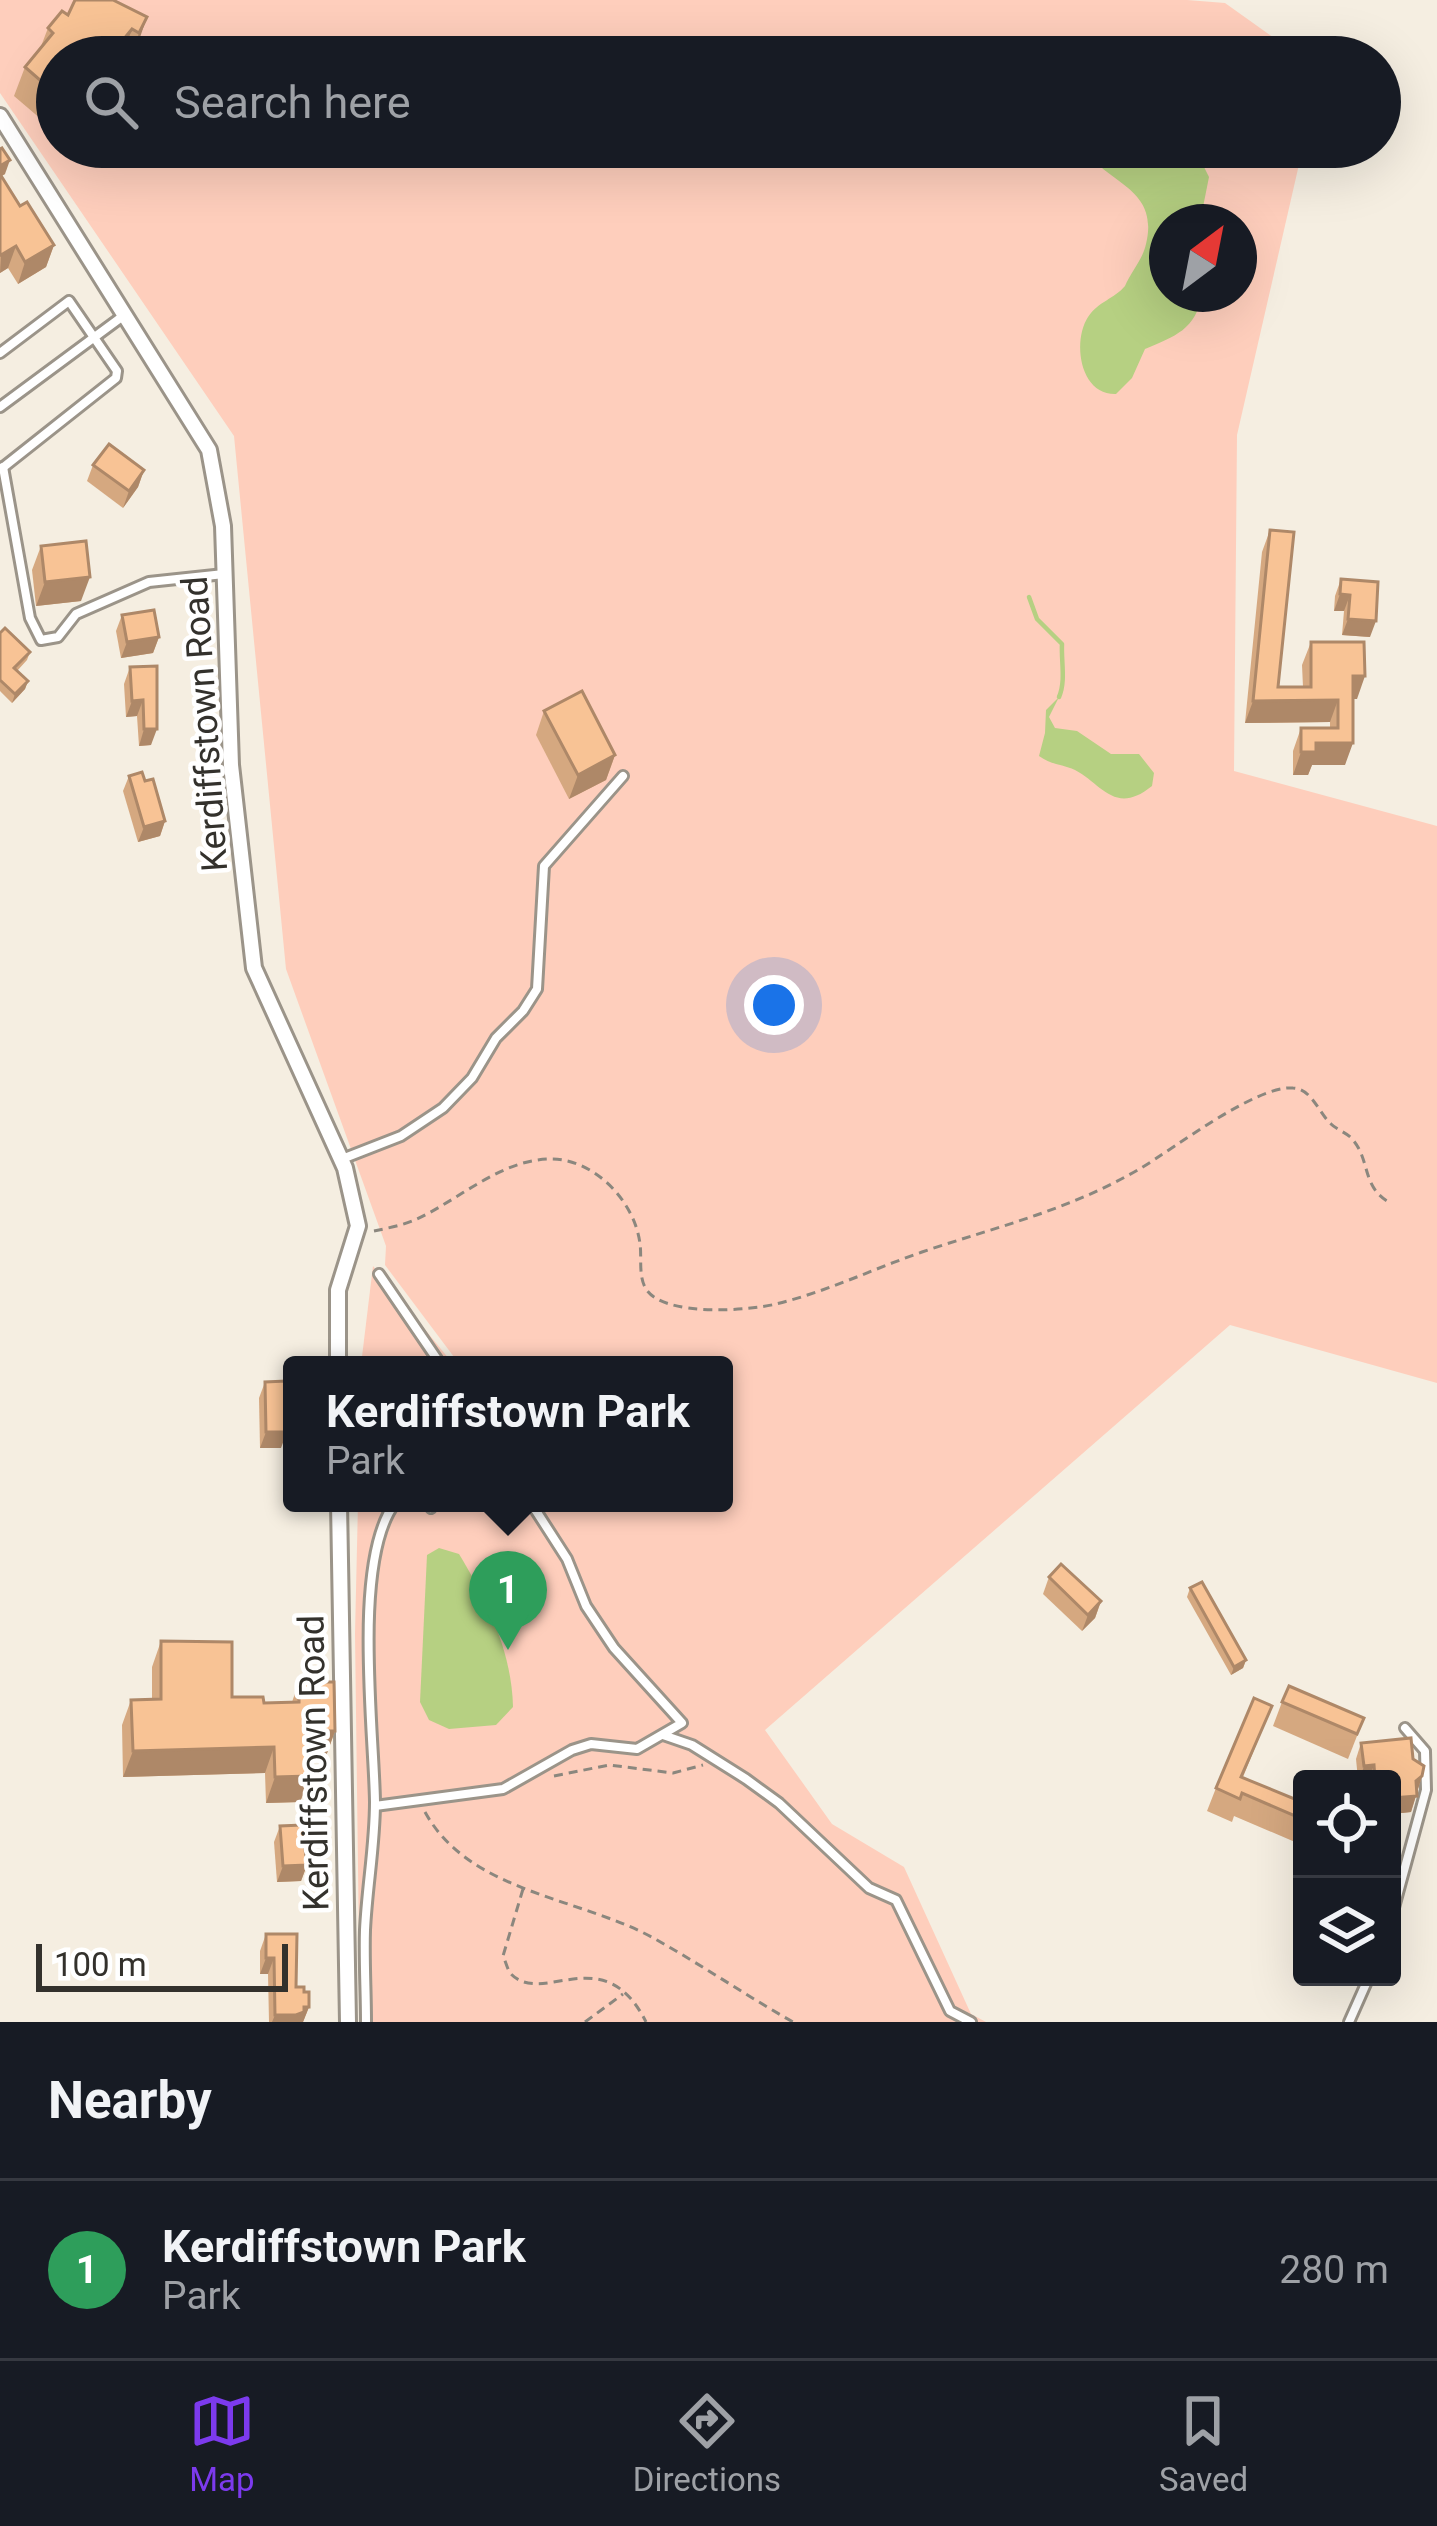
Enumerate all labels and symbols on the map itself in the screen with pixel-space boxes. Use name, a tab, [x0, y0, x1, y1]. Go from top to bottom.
north arrow	[1149, 204, 1257, 312]
street label: Kerdiffstown Road	[174, 575, 236, 873]
your location	[744, 975, 804, 1035]
pin: 1	[469, 1551, 547, 1650]
street label: Kerdiffstown Road	[290, 1615, 338, 1911]
scale bar	[36, 1938, 288, 1991]

